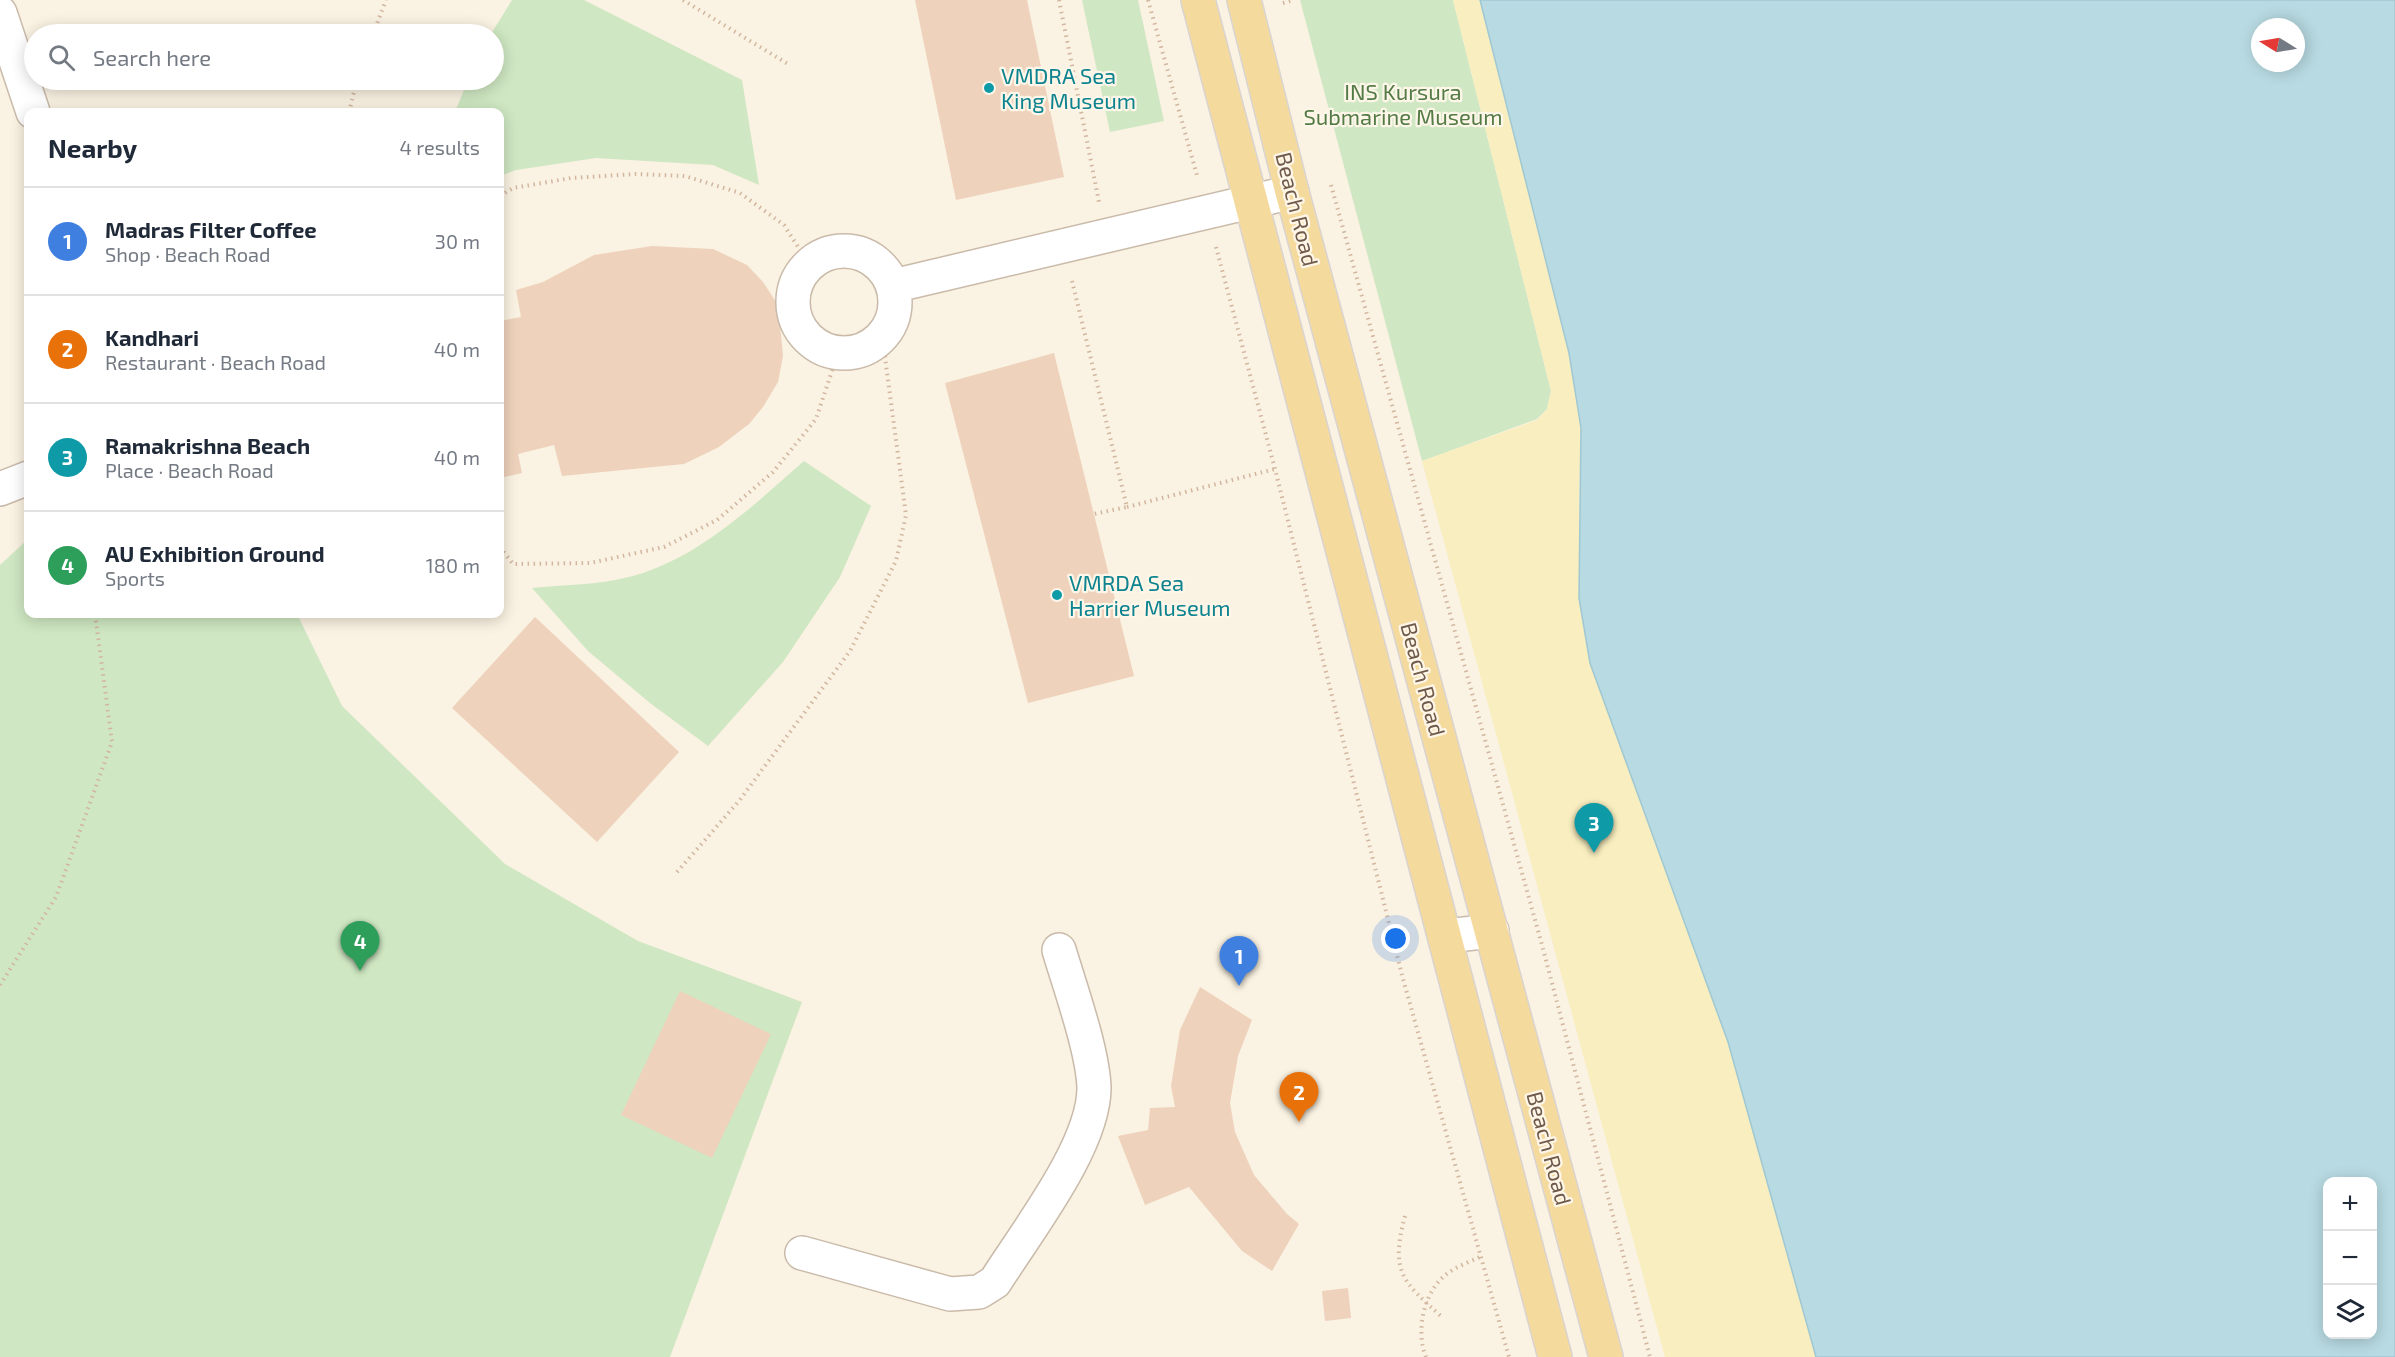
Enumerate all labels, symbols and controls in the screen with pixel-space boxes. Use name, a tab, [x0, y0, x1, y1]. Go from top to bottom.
north arrow	[2251, 18, 2305, 72]
search box	[24, 24, 504, 90]
icon: search	[45, 41, 78, 74]
text: Search here	[93, 44, 211, 70]
place label: VMDRA Sea King Museum	[1001, 62, 1136, 113]
park label: INS Kursura Submarine Museum	[1303, 78, 1503, 129]
marker: VMDRA Sea King Museum	[982, 81, 996, 95]
text: Nearby	[48, 132, 137, 163]
text: 4 results	[400, 135, 480, 159]
street label: Beach Road	[1271, 149, 1325, 269]
text: Madras Filter Coffee	[105, 216, 317, 242]
text: 1	[63, 229, 72, 253]
text: 30 m	[435, 229, 480, 253]
text: Shop · Beach Road	[105, 242, 270, 266]
text: Kandhari	[105, 324, 199, 350]
text: 2	[62, 337, 73, 361]
text: 40 m	[434, 337, 480, 361]
text: Restaurant · Beach Road	[105, 350, 326, 374]
text: Ramakrishna Beach	[105, 432, 310, 458]
text: 3	[62, 445, 73, 469]
text: 40 m	[434, 445, 480, 469]
text: Place · Beach Road	[105, 458, 274, 482]
text: AU Exhibition Ground	[105, 540, 325, 566]
text: 4	[61, 553, 74, 577]
text: 180 m	[426, 553, 480, 577]
text: Sports	[105, 566, 165, 590]
place label: VMRDA Sea Harrier Museum	[1069, 569, 1231, 620]
marker: VMRDA Sea Harrier Museum	[1050, 588, 1064, 602]
street label: Beach Road	[1396, 619, 1452, 739]
pin: 3	[1574, 804, 1614, 853]
pin: 4	[340, 922, 380, 971]
your location	[1381, 924, 1410, 953]
pin: 1	[1220, 936, 1258, 986]
pin: 2	[1280, 1072, 1318, 1122]
street label: Beach Road	[1522, 1088, 1578, 1208]
map controls	[2323, 1177, 2377, 1339]
button: +	[2323, 1177, 2377, 1231]
button: −	[2323, 1231, 2377, 1285]
button: layers	[2323, 1285, 2377, 1339]

